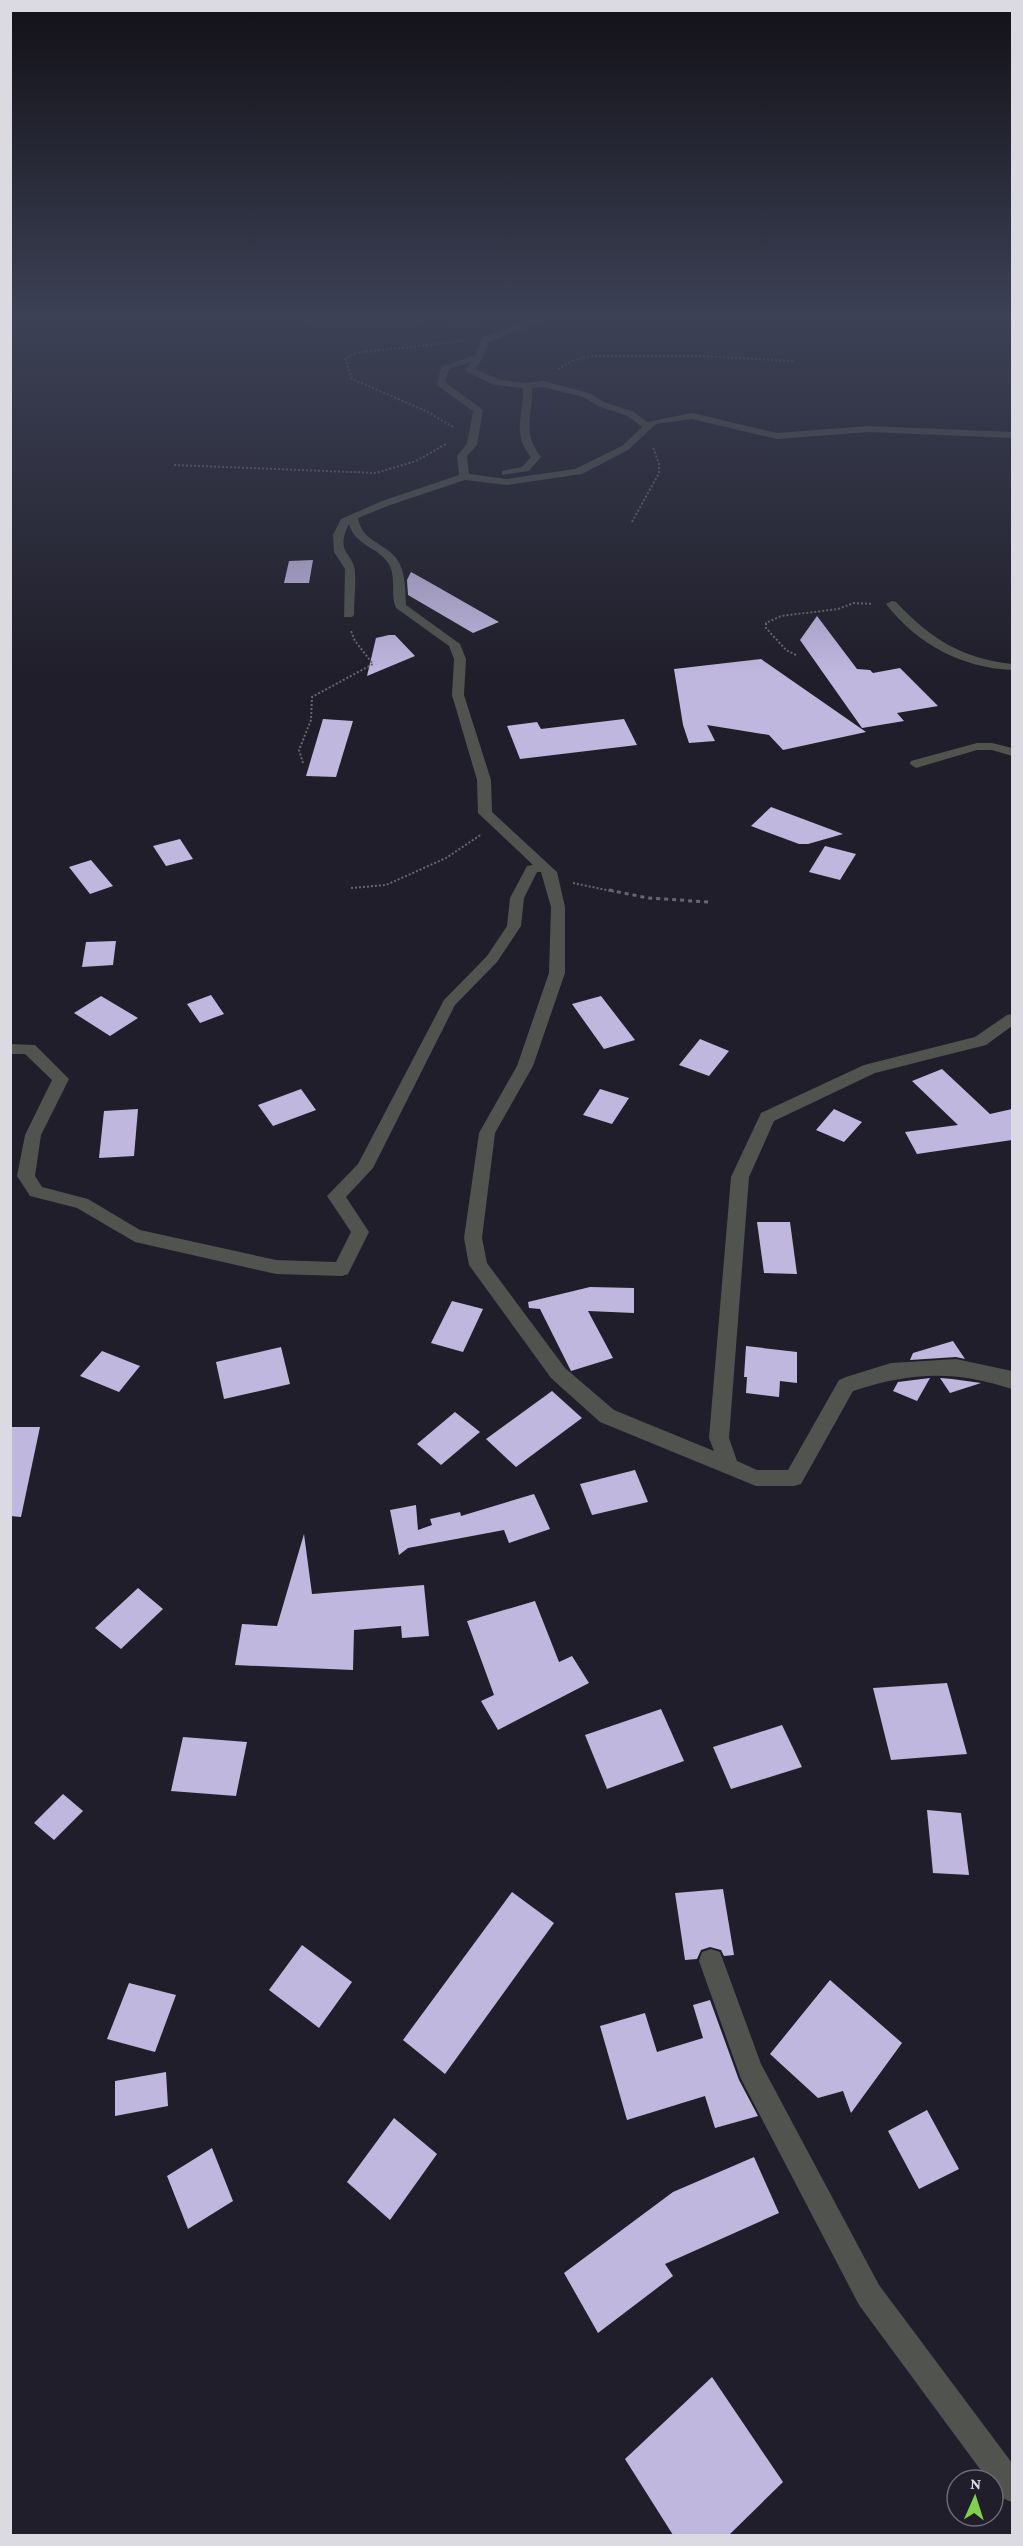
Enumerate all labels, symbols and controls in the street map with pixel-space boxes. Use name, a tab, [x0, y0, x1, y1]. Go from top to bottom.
north arrow	[945, 2468, 1005, 2528]
text: N	[970, 2475, 982, 2492]

